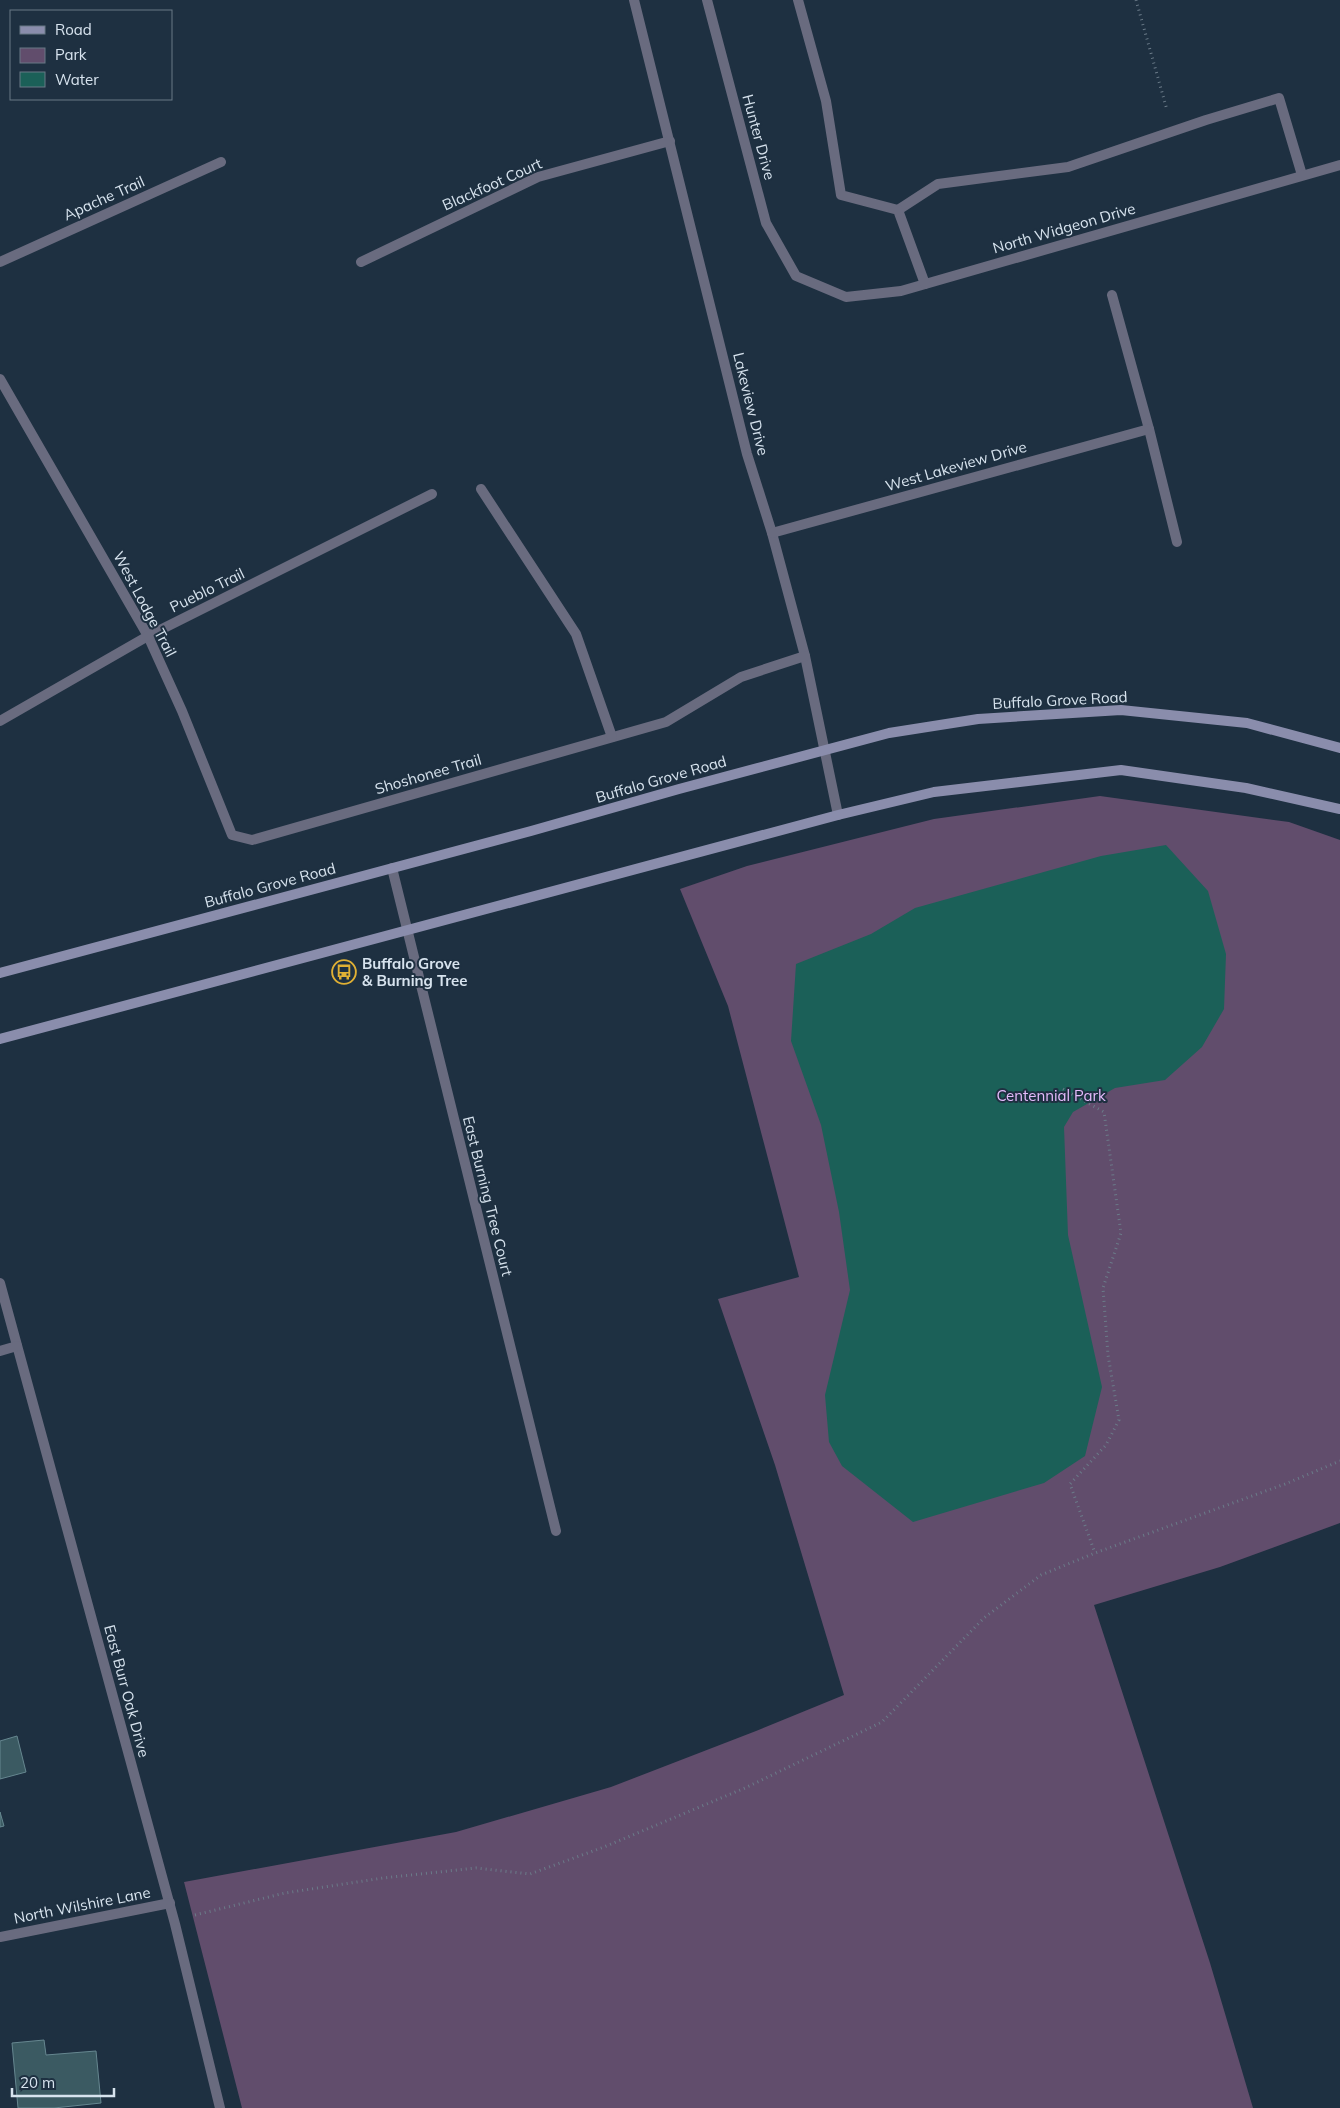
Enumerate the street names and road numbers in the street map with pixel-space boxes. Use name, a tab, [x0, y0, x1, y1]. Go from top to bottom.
street label: Hunter Drive	[738, 92, 780, 182]
street label: Blackfoot Court	[439, 154, 545, 214]
street label: Apache Trail	[61, 172, 147, 224]
street label: North Widgeon Drive	[990, 199, 1138, 257]
street label: Lakeview Drive	[729, 350, 773, 458]
street label: West Lakeview Drive	[883, 437, 1029, 495]
street label: West Lodge Trail	[109, 548, 181, 660]
street label: Pueblo Trail	[166, 564, 248, 616]
street label: Buffalo Grove Road	[992, 687, 1128, 713]
street label: Shoshonee Trail	[373, 750, 483, 798]
street label: Buffalo Grove Road	[593, 751, 729, 807]
street label: Buffalo Grove Road	[202, 858, 338, 912]
street label: East Burning Tree Court	[459, 1114, 517, 1278]
street label: East Burr Oak Drive	[100, 1623, 154, 1759]
street label: North Wilshire Lane	[12, 1882, 152, 1928]

